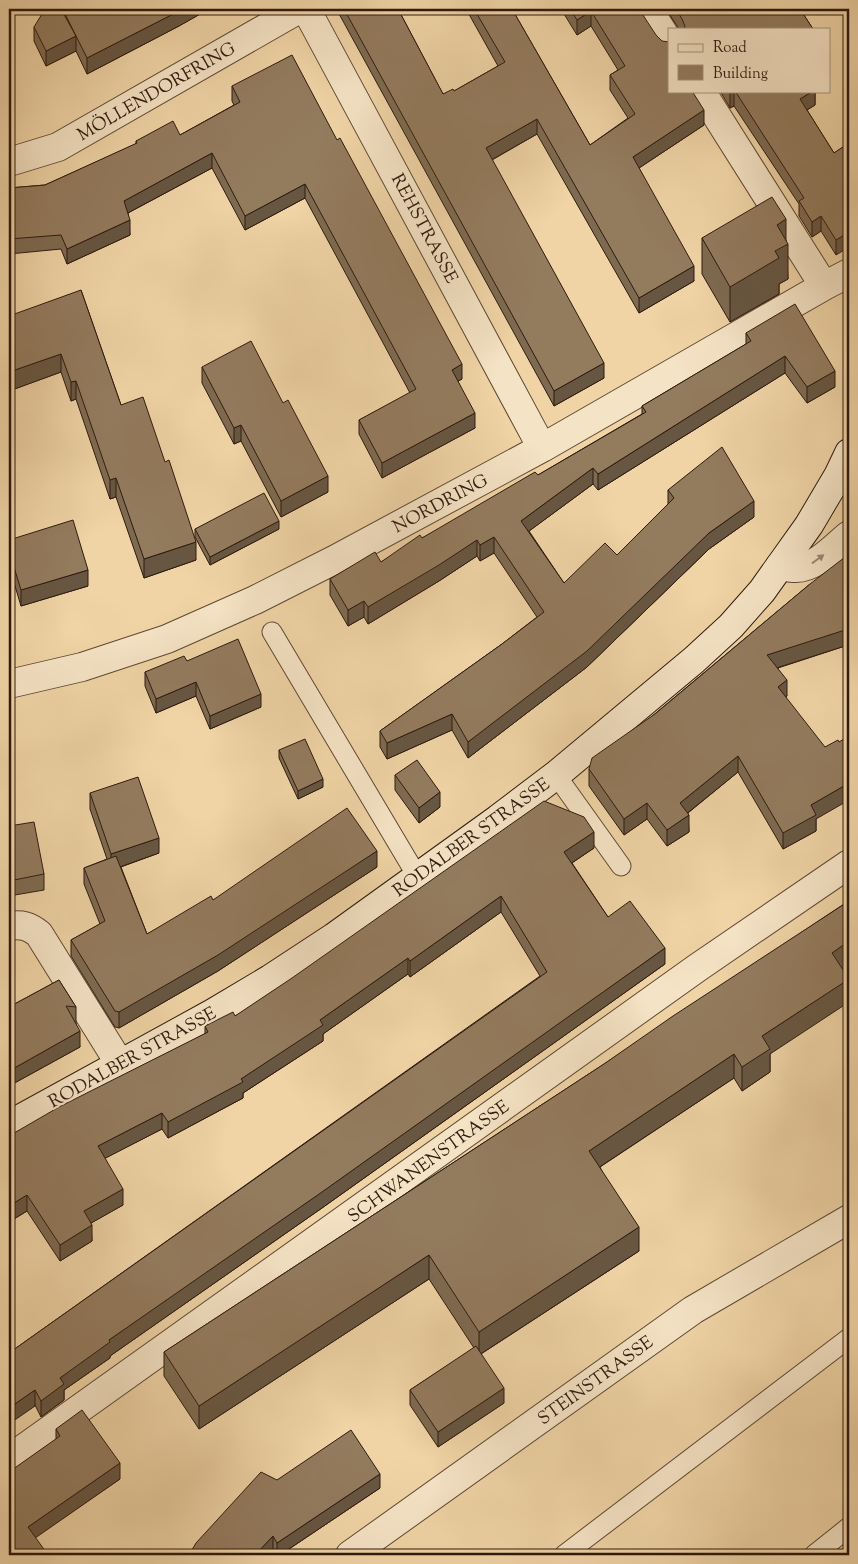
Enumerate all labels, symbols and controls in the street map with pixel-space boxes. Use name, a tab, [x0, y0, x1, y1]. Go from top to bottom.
legend	[668, 28, 830, 92]
street label: MÖLLENDORFRING	[73, 37, 241, 149]
text: Road	[713, 38, 747, 59]
text: Building	[713, 64, 768, 85]
street label: REHSTRASSE	[383, 169, 463, 289]
street label: NORDRING	[389, 469, 494, 541]
one-way arrow	[811, 554, 825, 564]
street label: RODALBER STRASSE	[388, 773, 556, 905]
street label: RODALBER STRASSE	[44, 1002, 222, 1116]
street label: SCHWANENSTRASSE	[343, 1095, 515, 1230]
street label: STEINSTRASSE	[533, 1331, 660, 1433]

